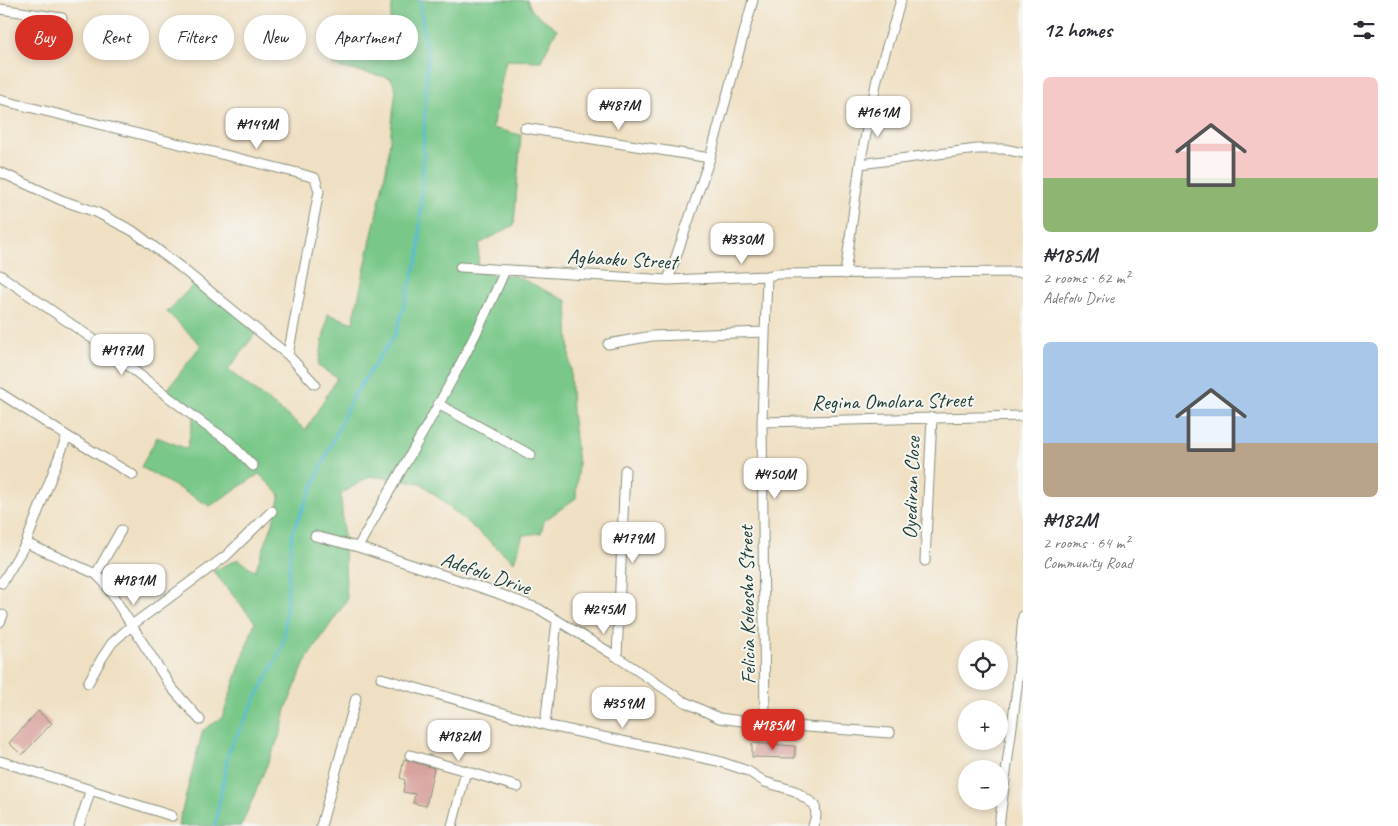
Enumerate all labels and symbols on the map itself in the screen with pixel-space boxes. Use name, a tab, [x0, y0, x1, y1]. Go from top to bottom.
pin: ₦487M	[584, 88, 654, 131]
pin: ₦161M	[843, 96, 913, 138]
pin: ₦149M	[222, 108, 292, 150]
pin: ₦330M	[707, 222, 777, 265]
street label: Agbaoku Street	[566, 243, 681, 275]
pin: ₦197M	[87, 334, 157, 376]
street label: Regina Omolara Street	[812, 387, 975, 415]
street label: Oyediran Close	[896, 435, 926, 540]
pin: ₦450M	[740, 458, 810, 500]
pin: ₦179M	[598, 522, 668, 564]
street label: Felicia Koleosho Street	[733, 523, 761, 685]
street label: Adefolu Drive	[438, 546, 535, 601]
pin: ₦181M	[99, 564, 169, 606]
pin: ₦245M	[569, 592, 639, 635]
pin: ₦359M	[588, 686, 658, 729]
pin: ₦185M	[738, 708, 808, 751]
pin: ₦182M	[424, 720, 494, 762]

